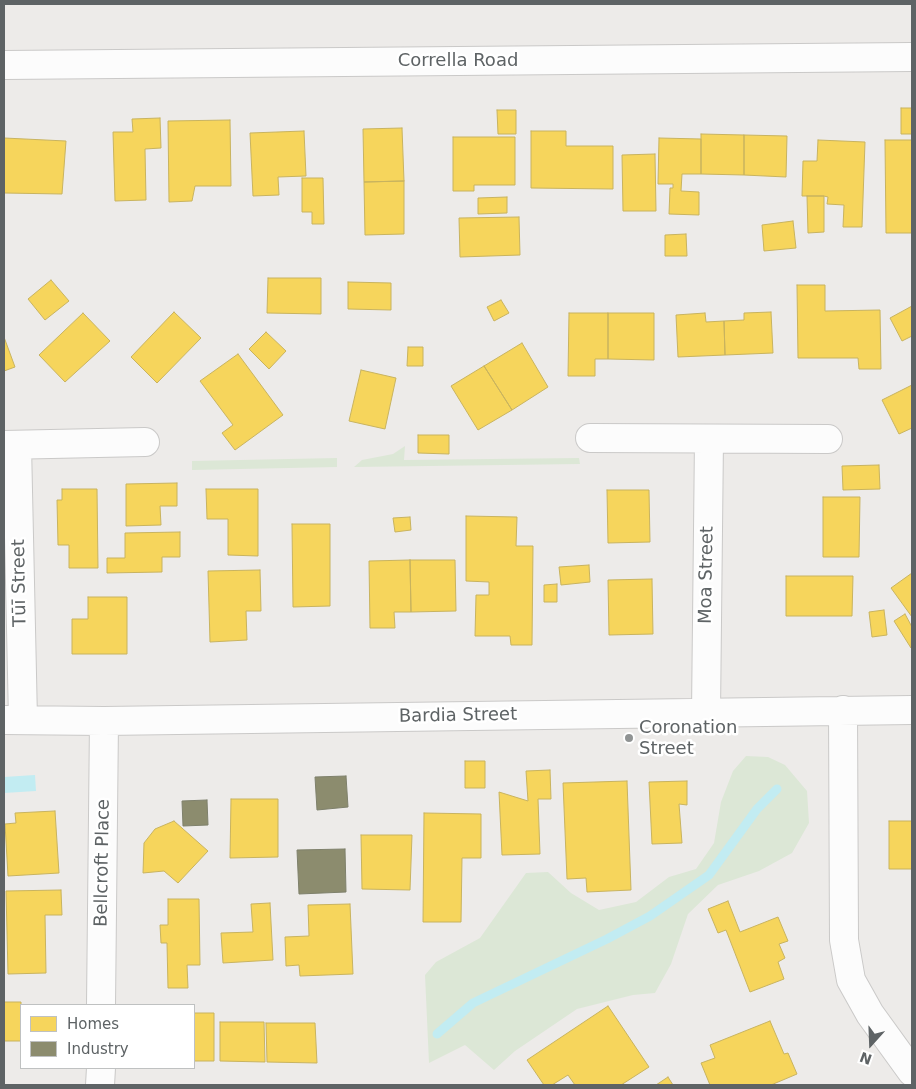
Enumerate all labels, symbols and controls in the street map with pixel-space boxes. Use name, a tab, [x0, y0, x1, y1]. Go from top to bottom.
street label: Corrella Road	[398, 50, 518, 72]
street label: Moa Street	[695, 526, 719, 624]
street label: Tūī Street	[8, 539, 32, 627]
street label: Bardia Street	[399, 704, 517, 728]
place label: Coronation Street	[639, 717, 738, 760]
marker: Coronation Street	[623, 732, 635, 744]
street label: Bellcroft Place	[91, 799, 115, 927]
legend	[20, 1004, 195, 1069]
text: Homes	[67, 1015, 119, 1033]
north arrow	[846, 1019, 896, 1069]
text: Industry	[67, 1040, 129, 1058]
text: N	[858, 1049, 874, 1068]

